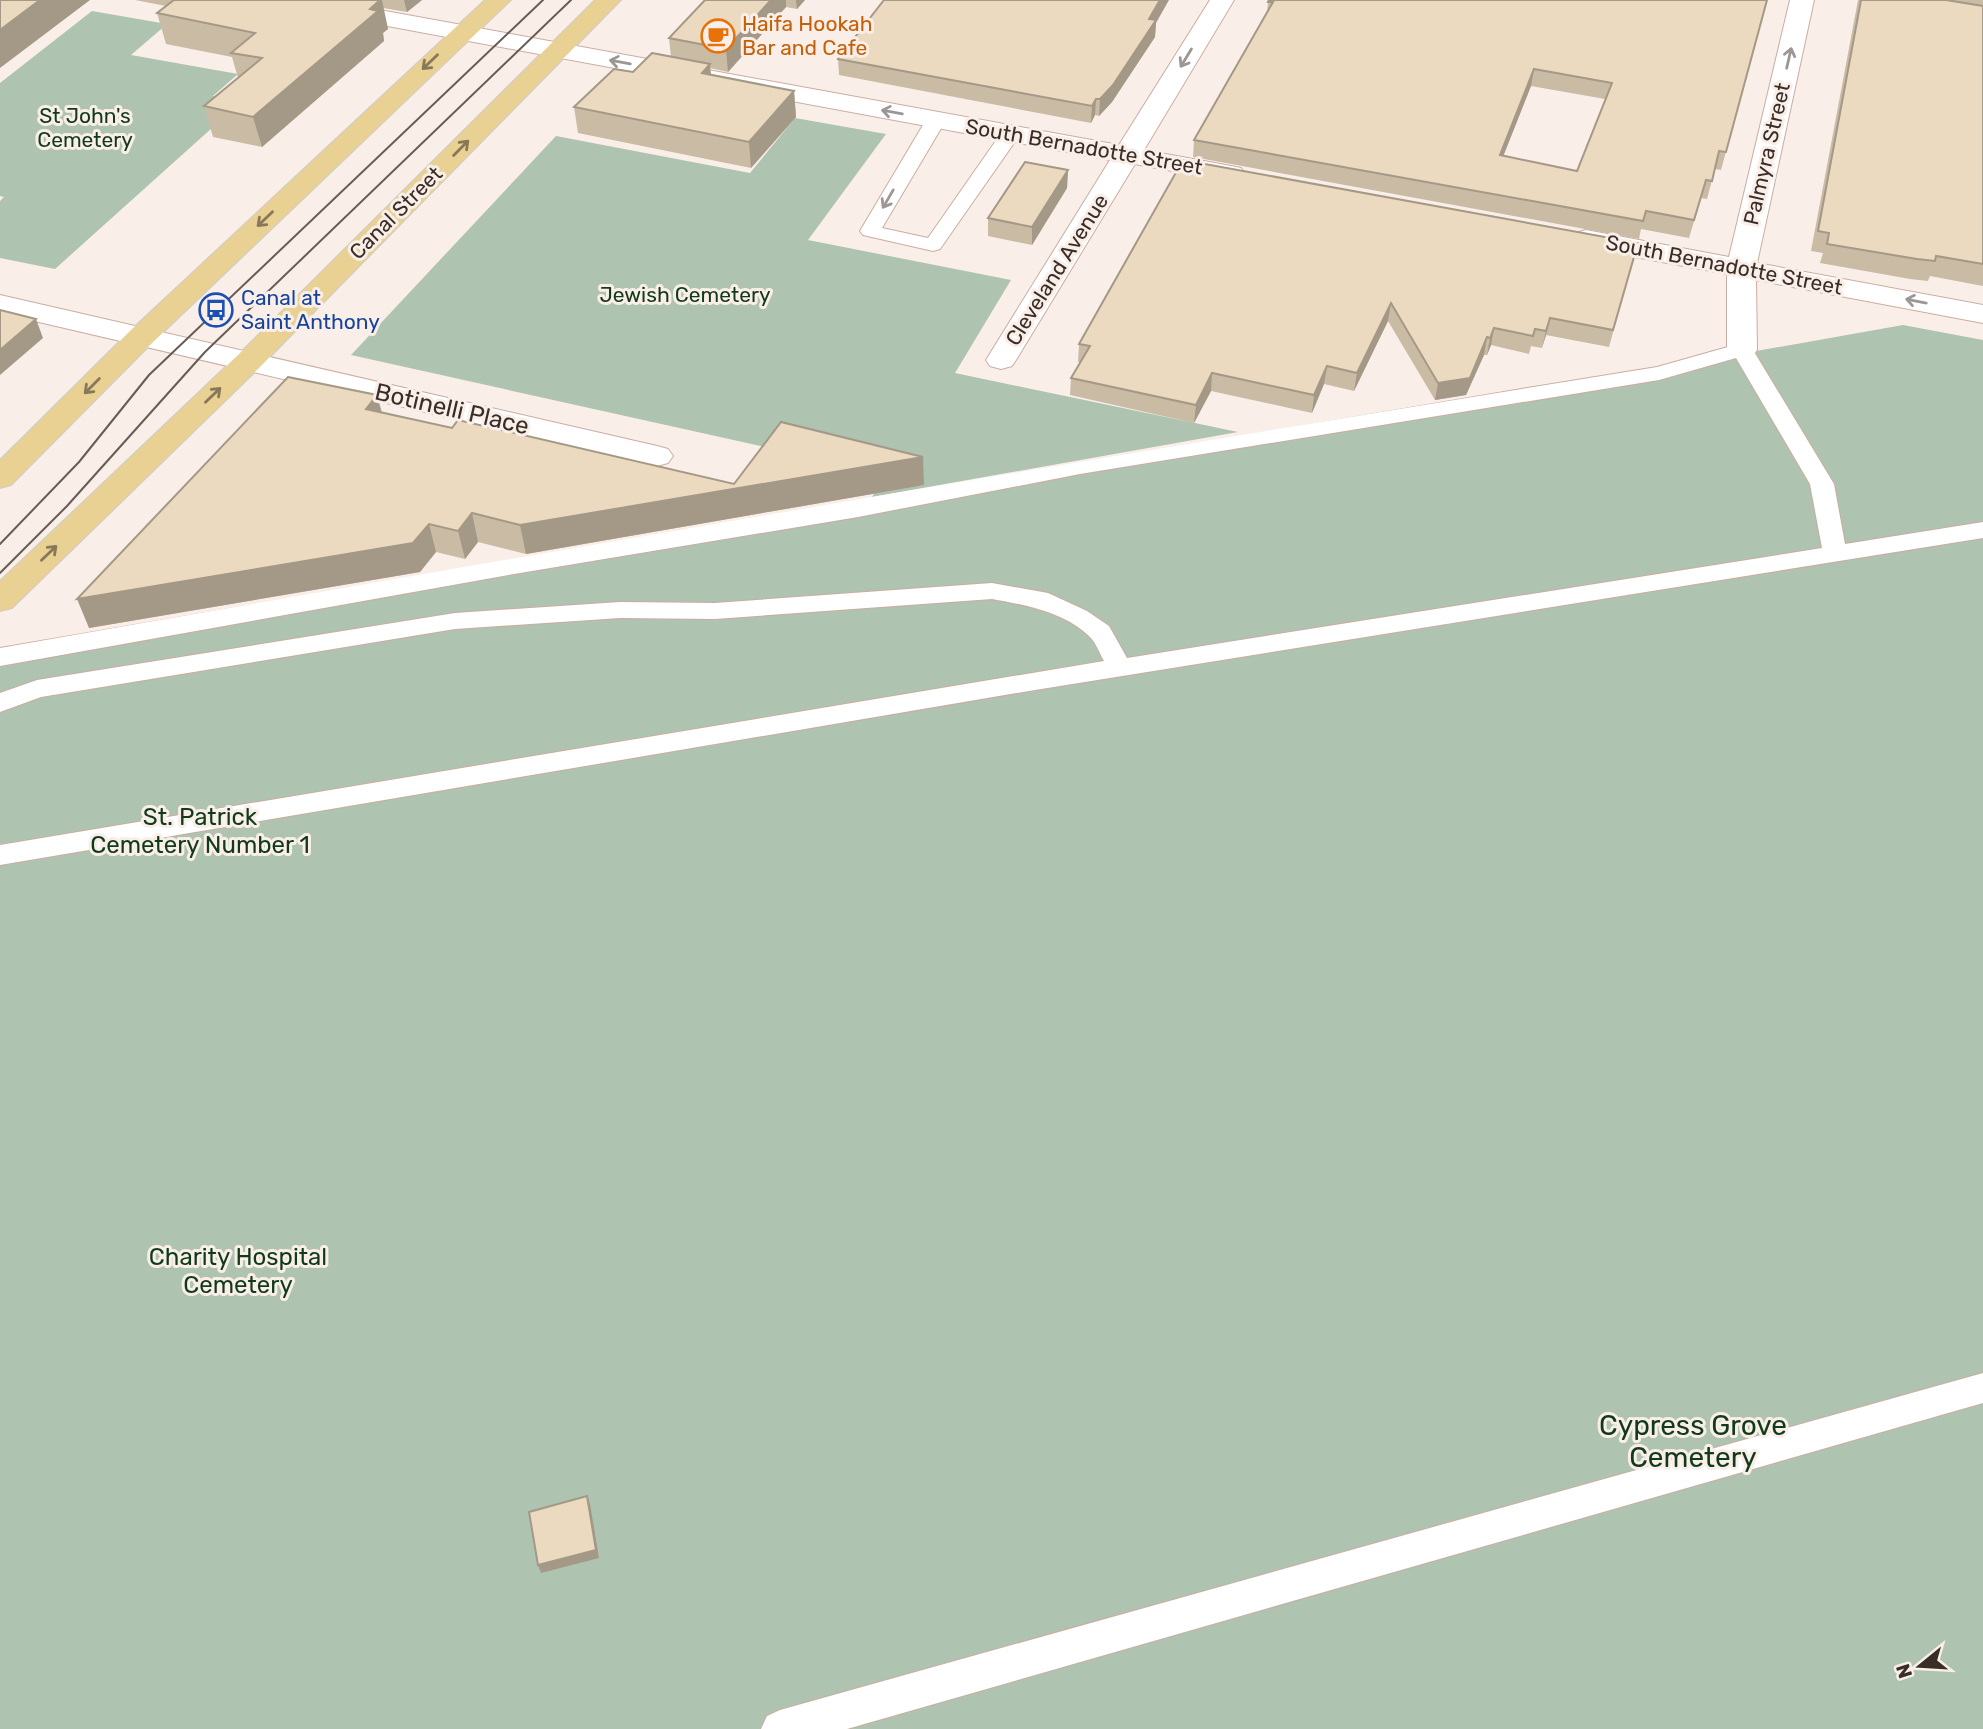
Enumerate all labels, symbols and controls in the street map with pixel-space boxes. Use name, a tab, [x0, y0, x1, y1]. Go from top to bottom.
place label: Haifa Hookah Bar and Cafe	[742, 11, 872, 60]
cafe icon: Haifa Hookah Bar and Cafe	[699, 17, 737, 55]
one-way arrow	[1783, 47, 1796, 70]
one-way arrow	[1179, 48, 1193, 68]
one-way arrow	[422, 54, 439, 71]
one-way arrow	[609, 55, 632, 69]
street label: Palmyra Street	[1738, 80, 1795, 227]
park label: St John's Cemetery	[37, 103, 133, 152]
one-way arrow	[881, 105, 904, 118]
street label: South Bernadotte Street	[964, 113, 1205, 180]
one-way arrow	[452, 139, 469, 156]
street label: Canal Street	[344, 161, 447, 264]
one-way arrow	[881, 189, 895, 209]
street label: Cleveland Avenue	[1000, 190, 1113, 350]
one-way arrow	[257, 210, 274, 227]
street label: South Bernadotte Street	[1604, 229, 1845, 300]
park label: Jewish Cemetery	[600, 282, 771, 307]
place label: Canal at Saint Anthony	[241, 285, 380, 334]
bus stop icon: Canal at Saint Anthony	[197, 291, 235, 329]
one-way arrow	[1905, 294, 1928, 307]
one-way arrow	[84, 377, 101, 394]
street label: Botinelli Place	[372, 378, 532, 440]
one-way arrow	[204, 387, 221, 404]
one-way arrow	[40, 545, 58, 561]
park label: St. Patrick Cemetery Number 1	[90, 803, 310, 859]
park label: Charity Hospital Cemetery	[149, 1243, 327, 1299]
park label: Cypress Grove Cemetery	[1599, 1409, 1787, 1474]
north arrow	[1885, 1631, 1955, 1701]
text: N	[1891, 1661, 1917, 1681]

